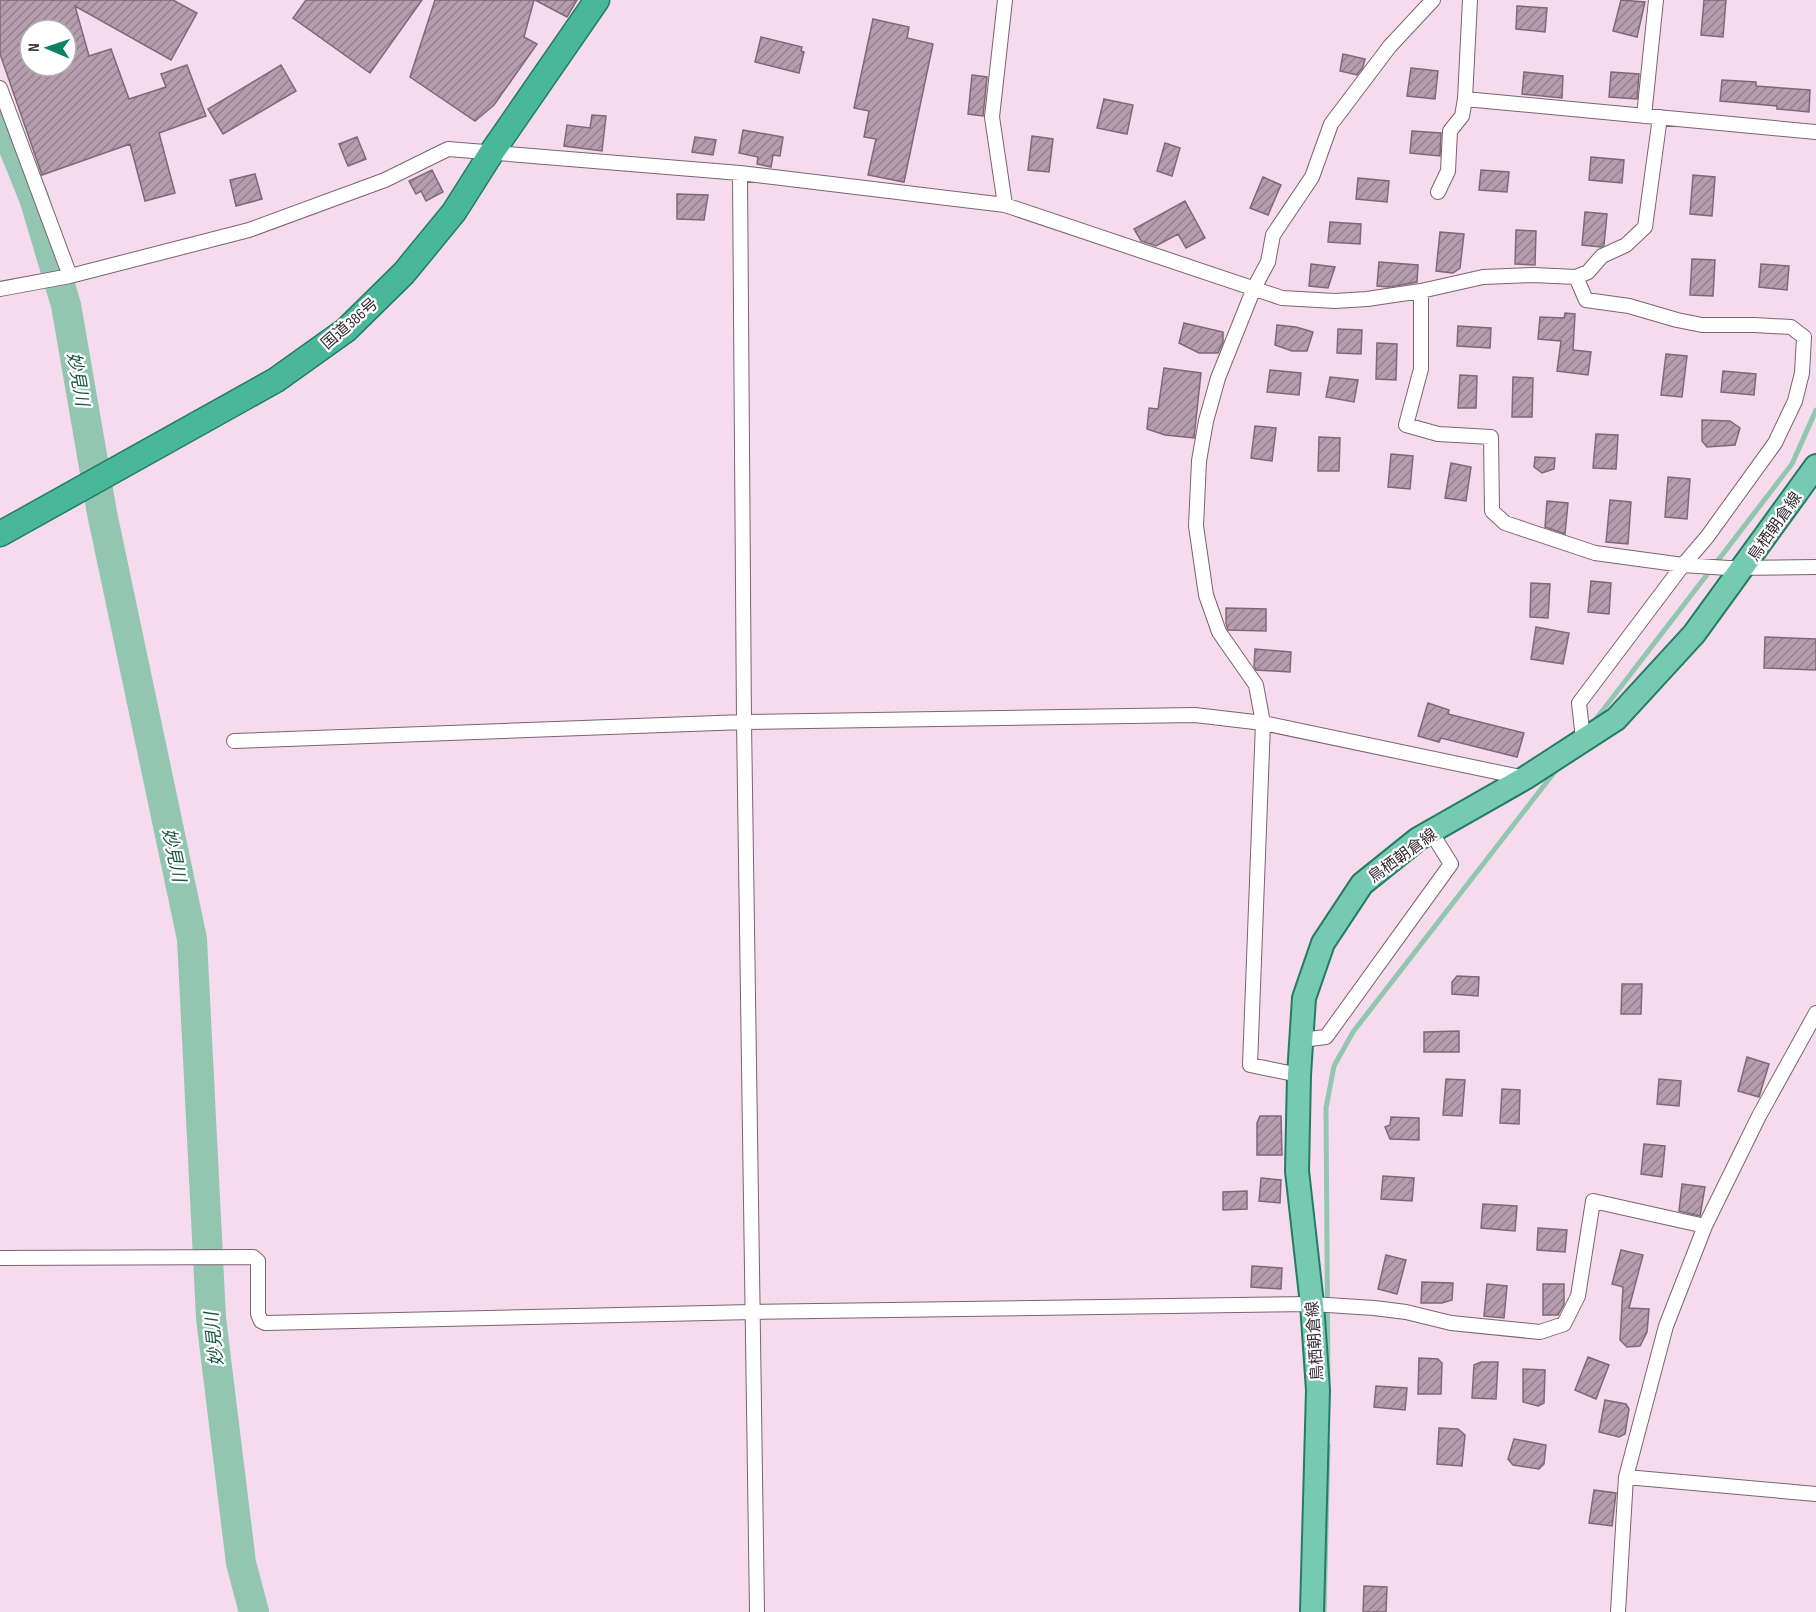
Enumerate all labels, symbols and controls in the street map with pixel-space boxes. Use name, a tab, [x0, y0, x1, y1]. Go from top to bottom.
north arrow	[18, 18, 78, 78]
text: N	[25, 43, 44, 52]
street label: 国道386号	[318, 294, 382, 354]
water label: 妙見川	[62, 351, 93, 409]
street label: 鳥栖朝倉線	[1744, 489, 1806, 565]
street label: 鳥栖朝倉線	[1365, 825, 1441, 887]
water label: 妙見川	[158, 827, 190, 886]
street label: 鳥栖朝倉線	[1303, 1300, 1328, 1381]
water label: 妙見川	[201, 1309, 228, 1367]

